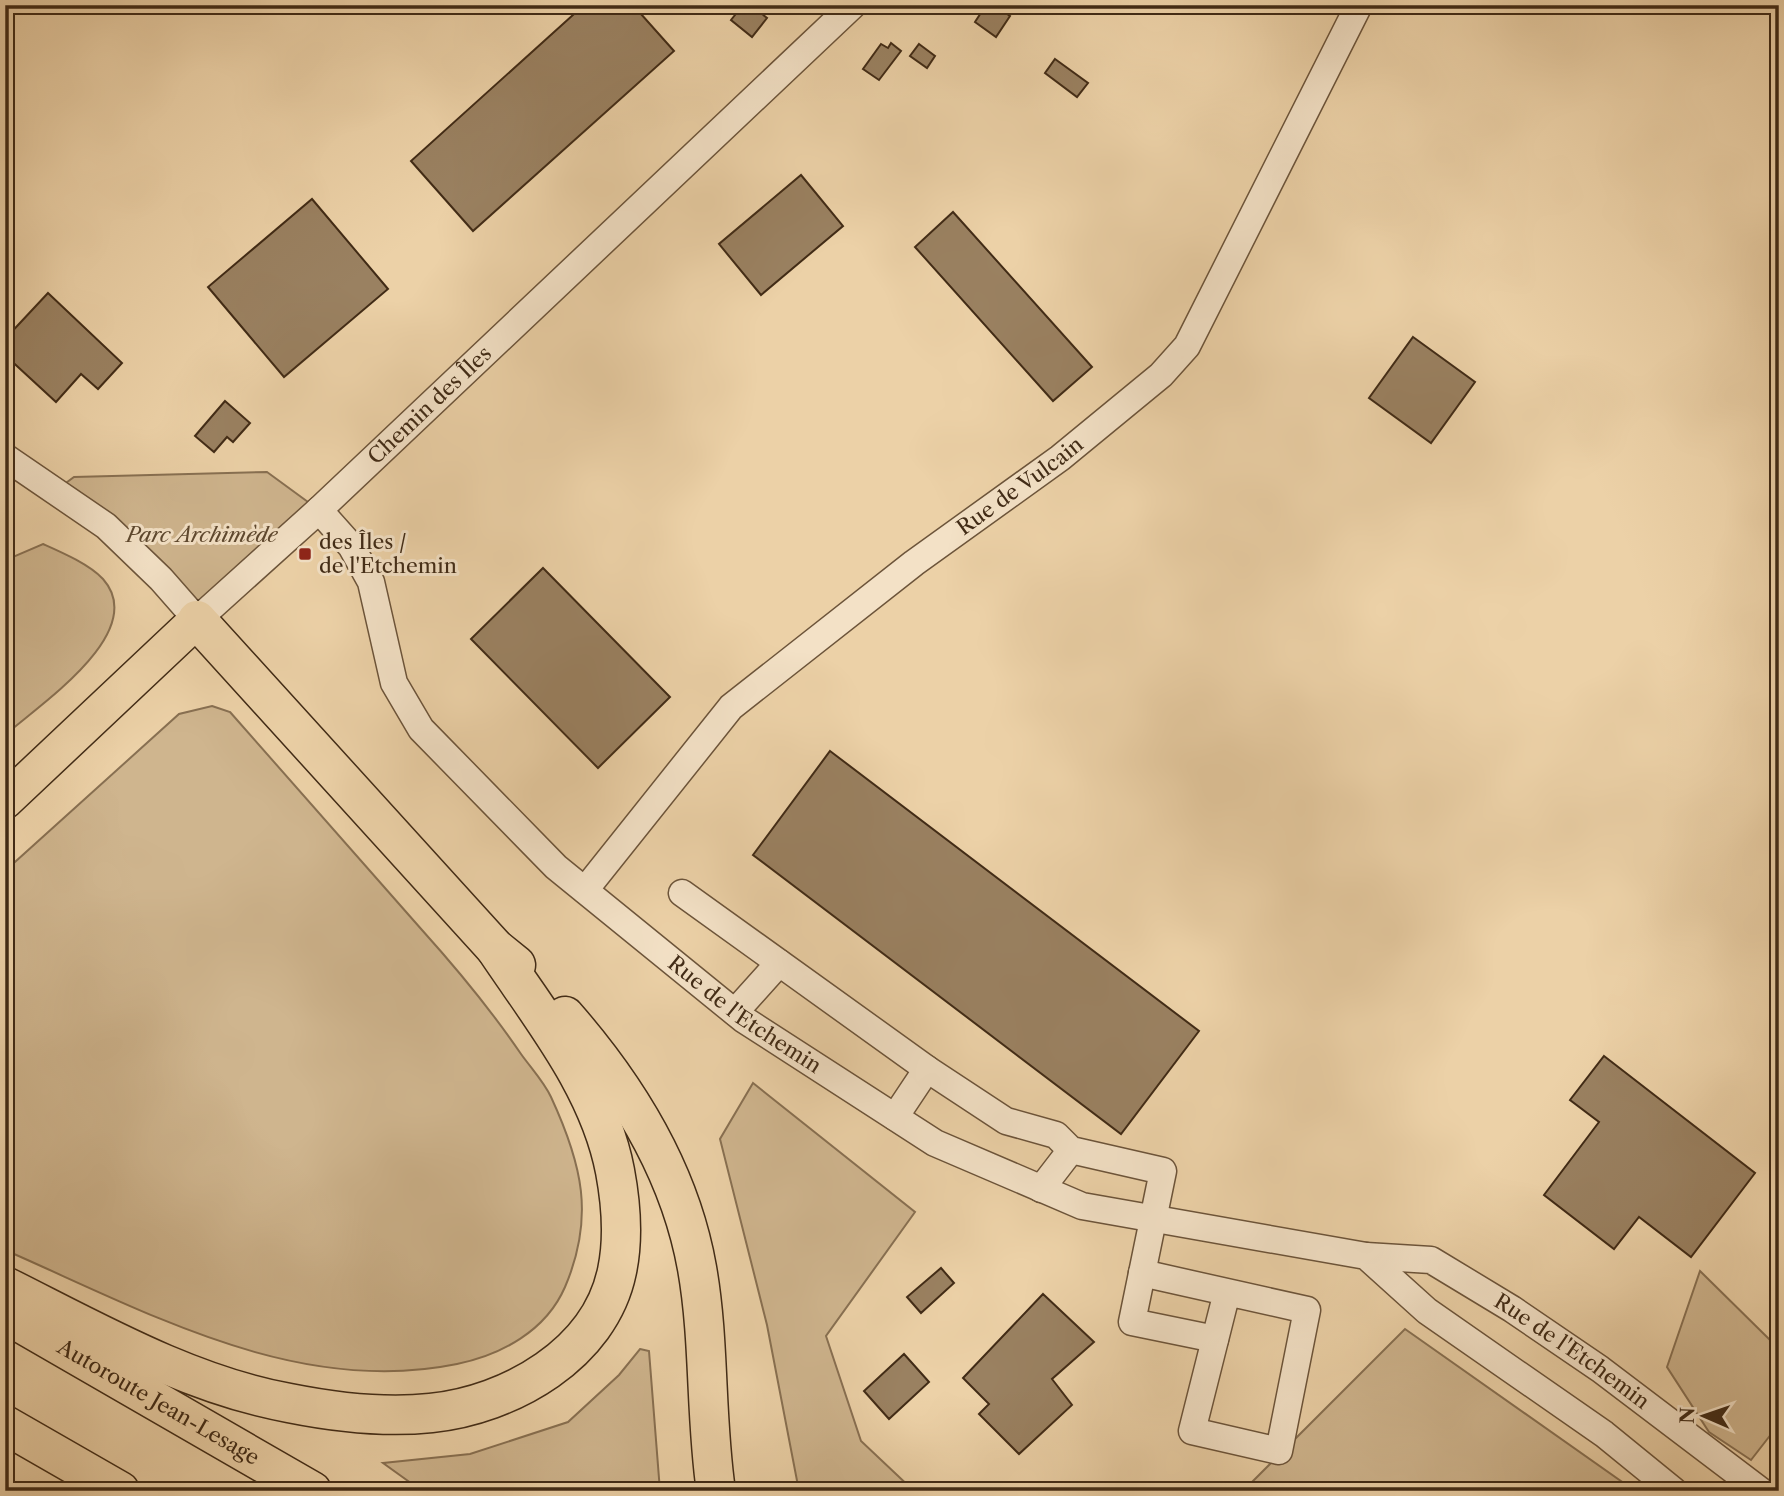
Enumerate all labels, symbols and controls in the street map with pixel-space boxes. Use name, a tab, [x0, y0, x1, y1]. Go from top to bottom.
street label: Chemin des Îles	[363, 341, 496, 469]
street label: Rue de Vulcain	[952, 431, 1088, 540]
park label: Parc Archimède	[124, 522, 278, 547]
place label: des Îles / de l'Etchemin	[319, 529, 457, 578]
marker: des Îles / de l'Etchemin	[297, 546, 313, 562]
street label: Rue de l'Etchemin	[663, 950, 826, 1078]
street label: Rue de l'Etchemin	[1490, 1288, 1654, 1414]
street label: Autoroute Jean-Lesage	[52, 1333, 264, 1470]
north arrow	[1668, 1380, 1738, 1450]
text: N	[1676, 1407, 1699, 1424]

